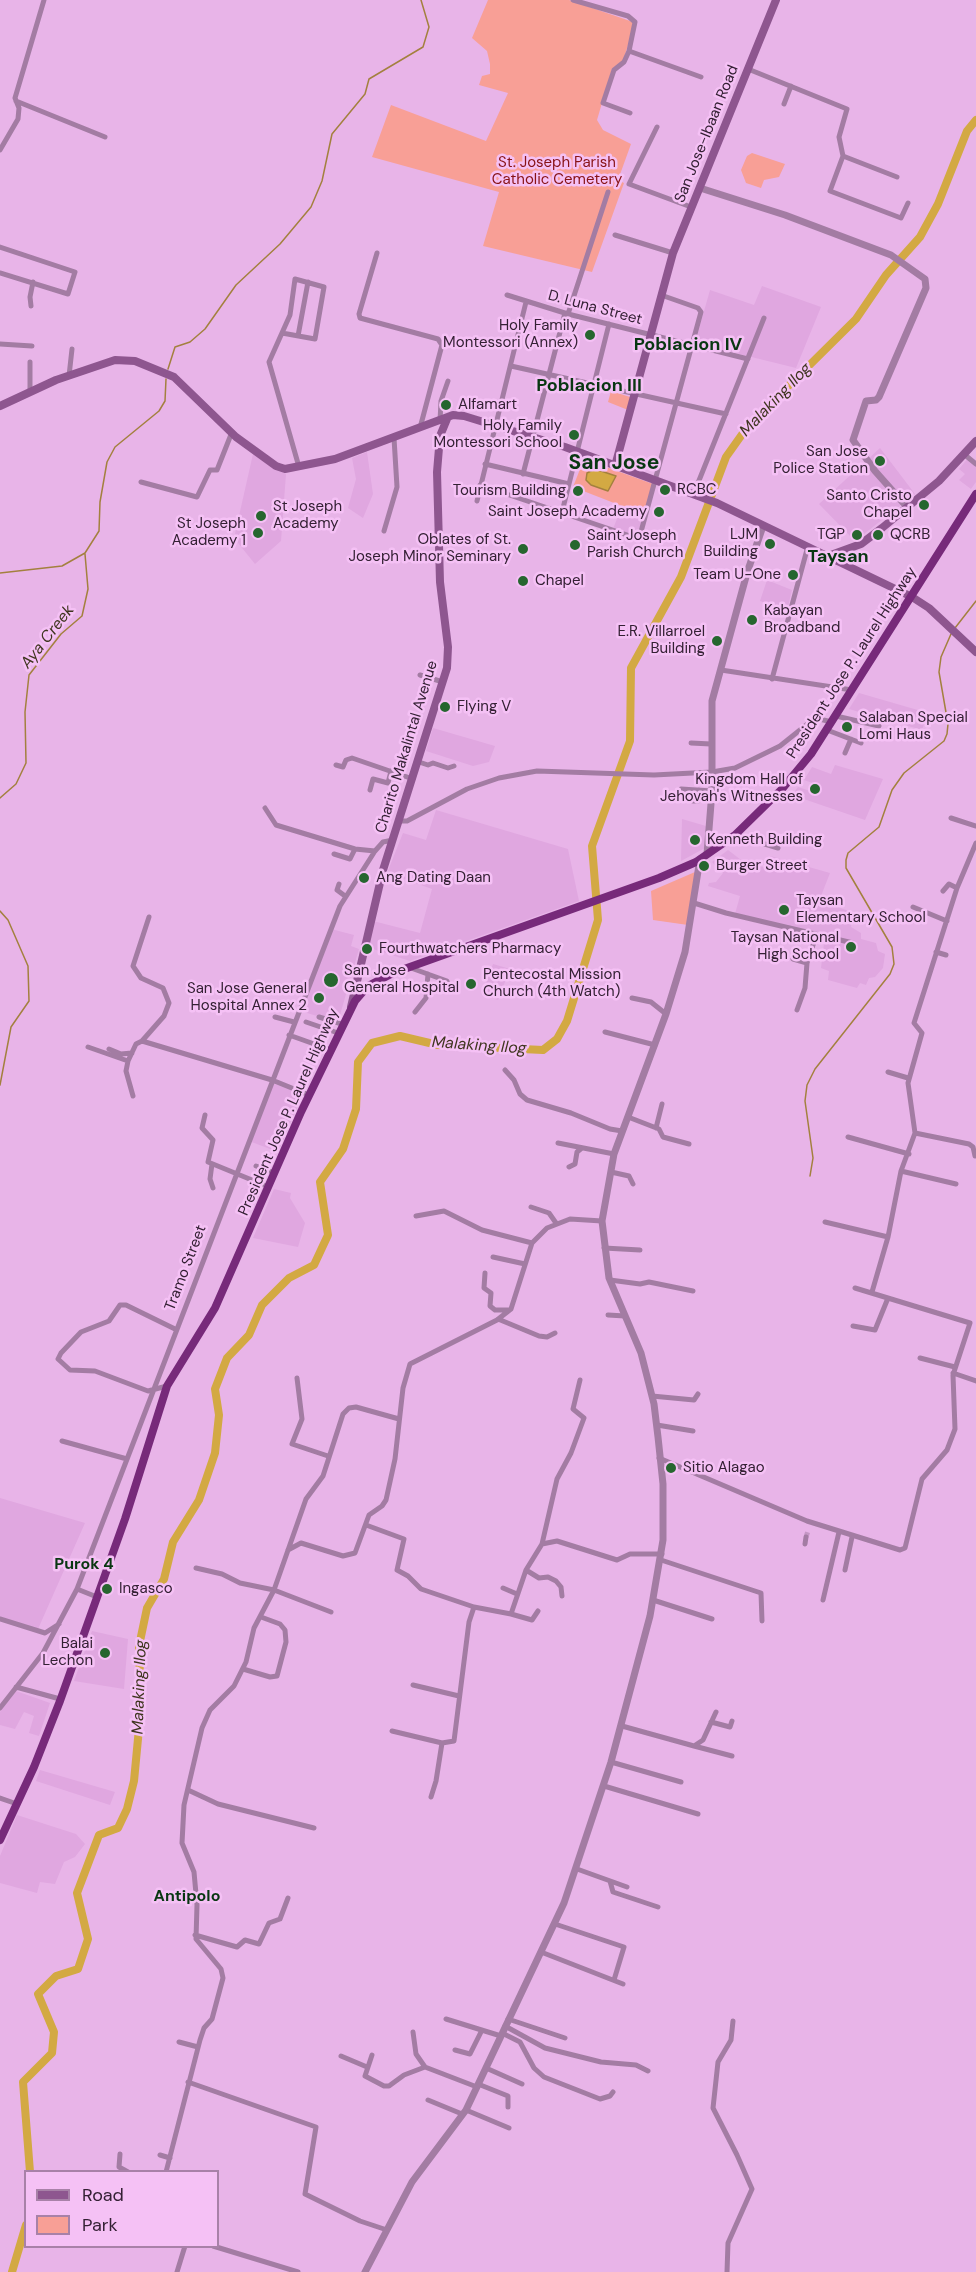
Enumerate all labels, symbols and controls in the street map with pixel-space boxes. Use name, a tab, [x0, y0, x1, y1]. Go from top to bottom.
street label: San Jose-Ibaan Road	[671, 63, 743, 205]
park label: St. Joseph Parish Catholic Cemetery	[492, 154, 622, 189]
street label: D. Luna Street	[546, 287, 644, 329]
place label: Holy Family Montessori (Annex)	[443, 317, 578, 352]
marker: Holy Family Montessori (Annex)	[583, 328, 597, 342]
district label: Poblacion IV	[634, 334, 742, 356]
water label: Malaking Ilog	[736, 359, 816, 441]
district label: Poblacion III	[536, 375, 642, 397]
place label: Alfamart	[458, 396, 517, 414]
marker: Alfamart	[439, 398, 453, 412]
place label: Holy Family Montessori School	[434, 417, 562, 452]
marker: Holy Family Montessori School	[567, 428, 581, 442]
place label: San Jose Police Station	[773, 443, 868, 478]
district label: San Jose	[569, 450, 659, 476]
marker: San Jose Police Station	[873, 454, 887, 468]
place label: RCBC	[677, 481, 716, 499]
place label: Tourism Building	[453, 482, 566, 500]
marker: RCBC	[658, 483, 672, 497]
marker: Tourism Building	[571, 484, 585, 498]
place label: Santo Cristo Chapel	[826, 487, 912, 522]
place label: St Joseph Academy	[273, 498, 342, 533]
marker: Santo Cristo Chapel	[917, 498, 931, 512]
place label: Saint Joseph Academy	[488, 503, 647, 521]
marker: Saint Joseph Academy	[652, 505, 666, 519]
marker: St Joseph Academy	[254, 509, 268, 523]
place label: St Joseph Academy 1	[172, 515, 246, 550]
marker: St Joseph Academy 1	[251, 526, 265, 540]
place label: LJM Building	[703, 526, 758, 561]
place label: TGP	[817, 526, 845, 544]
place label: QCRB	[890, 526, 930, 544]
place label: Saint Joseph Parish Church	[587, 527, 683, 562]
marker: TGP	[850, 528, 864, 542]
marker: QCRB	[871, 528, 885, 542]
place label: Oblates of St. Joseph Minor Seminary	[348, 531, 511, 566]
marker: LJM Building	[763, 537, 777, 551]
marker: Saint Joseph Parish Church	[568, 538, 582, 552]
marker: Oblates of St. Joseph Minor Seminary	[516, 542, 530, 556]
district label: Taysan	[807, 546, 869, 568]
street label: President Jose P. Laurel Highway	[783, 564, 921, 762]
place label: Team U-One	[693, 566, 781, 584]
marker: Team U-One	[786, 568, 800, 582]
place label: Chapel	[535, 572, 584, 590]
marker: Chapel	[516, 574, 530, 588]
water label: Aya Creek	[17, 601, 79, 673]
place label: Kabayan Broadband	[764, 602, 840, 637]
marker: Kabayan Broadband	[745, 613, 759, 627]
place label: E.R. Villarroel Building	[618, 623, 705, 658]
marker: E.R. Villarroel Building	[710, 634, 724, 648]
street label: Charito Makalintal Avenue	[372, 659, 442, 835]
place label: Flying V	[457, 698, 511, 716]
marker: Flying V	[438, 700, 452, 714]
place label: Salaban Special Lomi Haus	[859, 709, 968, 744]
marker: Salaban Special Lomi Haus	[840, 720, 854, 734]
place label: Kingdom Hall of Jehovah's Witnesses	[660, 771, 803, 806]
marker: Kingdom Hall of Jehovah's Witnesses	[808, 782, 822, 796]
place label: Kenneth Building	[707, 831, 822, 849]
marker: Kenneth Building	[688, 833, 702, 847]
place label: Burger Street	[716, 857, 808, 875]
marker: Burger Street	[697, 859, 711, 873]
place label: Ang Dating Daan	[376, 869, 491, 887]
marker: Ang Dating Daan	[357, 871, 371, 885]
place label: Taysan Elementary School	[796, 892, 926, 927]
marker: Taysan Elementary School	[777, 903, 791, 917]
place label: Taysan National High School	[731, 929, 839, 964]
place label: Fourthwatchers Pharmacy	[379, 940, 561, 958]
marker: Taysan National High School	[844, 940, 858, 954]
marker: Fourthwatchers Pharmacy	[360, 942, 374, 956]
place label: San Jose General Hospital	[344, 962, 459, 997]
place label: Pentecostal Mission Church (4th Watch)	[483, 966, 621, 1001]
marker: San Jose General Hospital	[322, 971, 340, 989]
marker: Pentecostal Mission Church (4th Watch)	[464, 977, 478, 991]
place label: San Jose General Hospital Annex 2	[187, 980, 307, 1015]
marker: San Jose General Hospital Annex 2	[312, 991, 326, 1005]
street label: President Jose P. Laurel Highway	[235, 1006, 343, 1218]
water label: Malaking Ilog	[431, 1033, 527, 1059]
street label: Tramo Street	[161, 1223, 211, 1313]
place label: Sitio Alagao	[683, 1459, 765, 1477]
marker: Sitio Alagao	[664, 1461, 678, 1475]
district label: Purok 4	[54, 1555, 114, 1575]
place label: Ingasco	[119, 1580, 173, 1598]
marker: Ingasco	[100, 1582, 114, 1596]
place label: Balai Lechon	[42, 1635, 93, 1670]
water label: Malaking Ilog	[129, 1639, 151, 1735]
marker: Balai Lechon	[98, 1646, 112, 1660]
district label: Antipolo	[154, 1887, 220, 1907]
legend	[24, 2170, 219, 2248]
text: Road	[82, 2183, 124, 2207]
text: Park	[82, 2213, 118, 2237]

